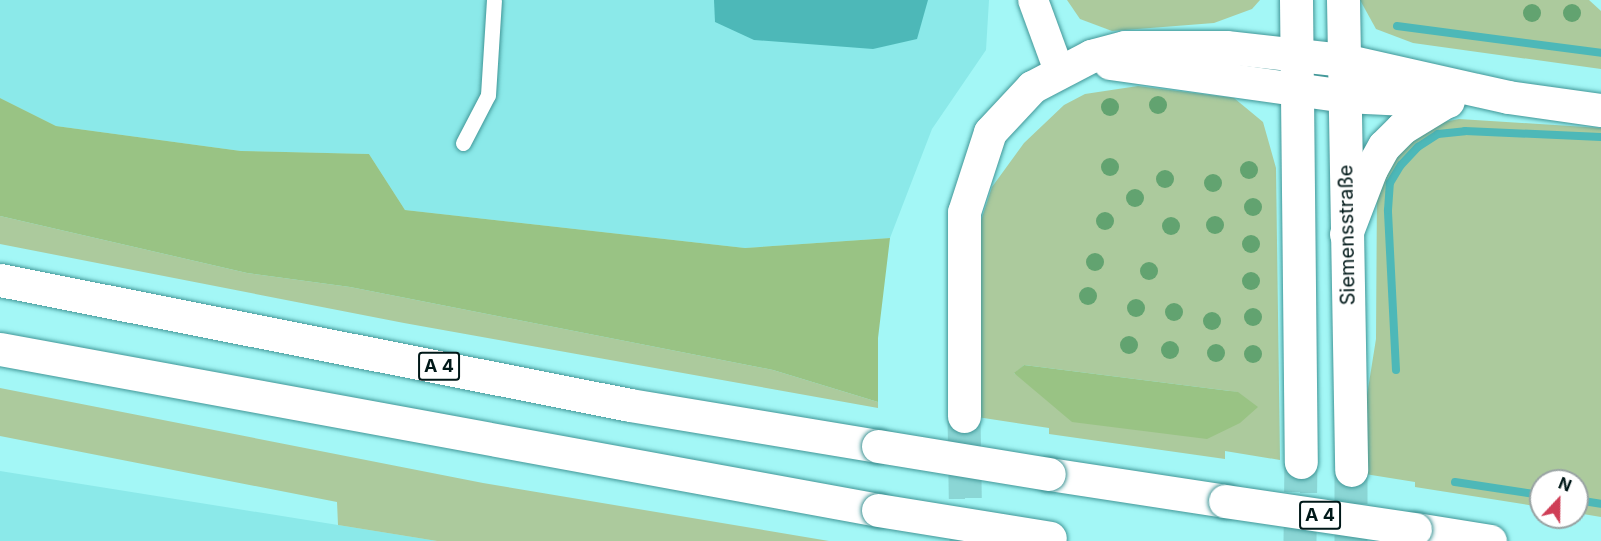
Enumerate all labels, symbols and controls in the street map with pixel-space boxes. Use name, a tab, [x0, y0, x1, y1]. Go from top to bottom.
street label: Siemensstraße	[1334, 164, 1360, 306]
road number: A 4	[418, 351, 460, 381]
north arrow	[1529, 469, 1589, 529]
text: N	[1556, 473, 1574, 496]
road number: A 4	[1299, 500, 1341, 530]

